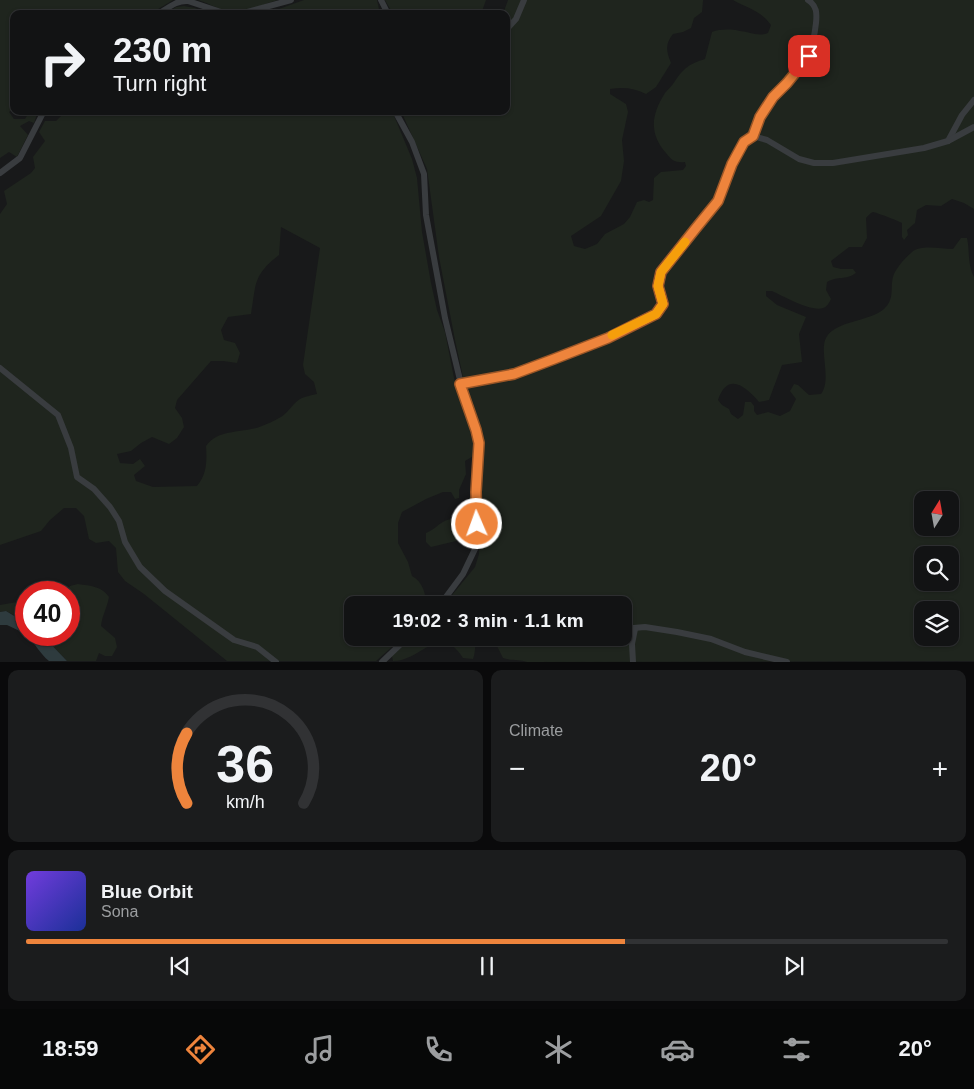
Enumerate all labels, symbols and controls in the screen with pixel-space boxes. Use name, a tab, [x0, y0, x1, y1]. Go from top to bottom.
icon: right	[30, 30, 95, 95]
text: 230 m	[113, 30, 212, 69]
pin	[788, 35, 830, 77]
icon: arrive	[795, 42, 823, 70]
text: Turn right	[113, 71, 206, 96]
north arrow	[914, 491, 959, 536]
map controls	[914, 491, 959, 646]
position arrow	[450, 497, 502, 549]
button: search	[914, 546, 959, 591]
speed limit sign: 40	[15, 581, 80, 646]
button: layers	[914, 601, 959, 646]
text: 19:02 · 3 min · 1.1 km	[392, 610, 584, 631]
text: Climate	[509, 722, 563, 739]
text: 36	[217, 735, 274, 793]
text: 20°	[700, 747, 757, 789]
text: −	[509, 753, 525, 784]
text: +	[932, 753, 948, 784]
text: km/h	[226, 792, 265, 812]
text: Blue Orbit	[101, 881, 193, 902]
text: Sona	[101, 903, 138, 920]
icon: previous	[166, 952, 194, 980]
icon: pause	[473, 952, 501, 980]
icon: next	[780, 952, 808, 980]
icon: directions	[183, 1032, 218, 1067]
icon: music	[302, 1032, 337, 1067]
icon: phone	[421, 1032, 456, 1067]
icon: climate	[541, 1032, 576, 1067]
icon: car	[660, 1032, 695, 1067]
icon: filters	[779, 1032, 814, 1067]
text: 18:59	[42, 1036, 98, 1061]
text: 20°	[899, 1036, 932, 1061]

